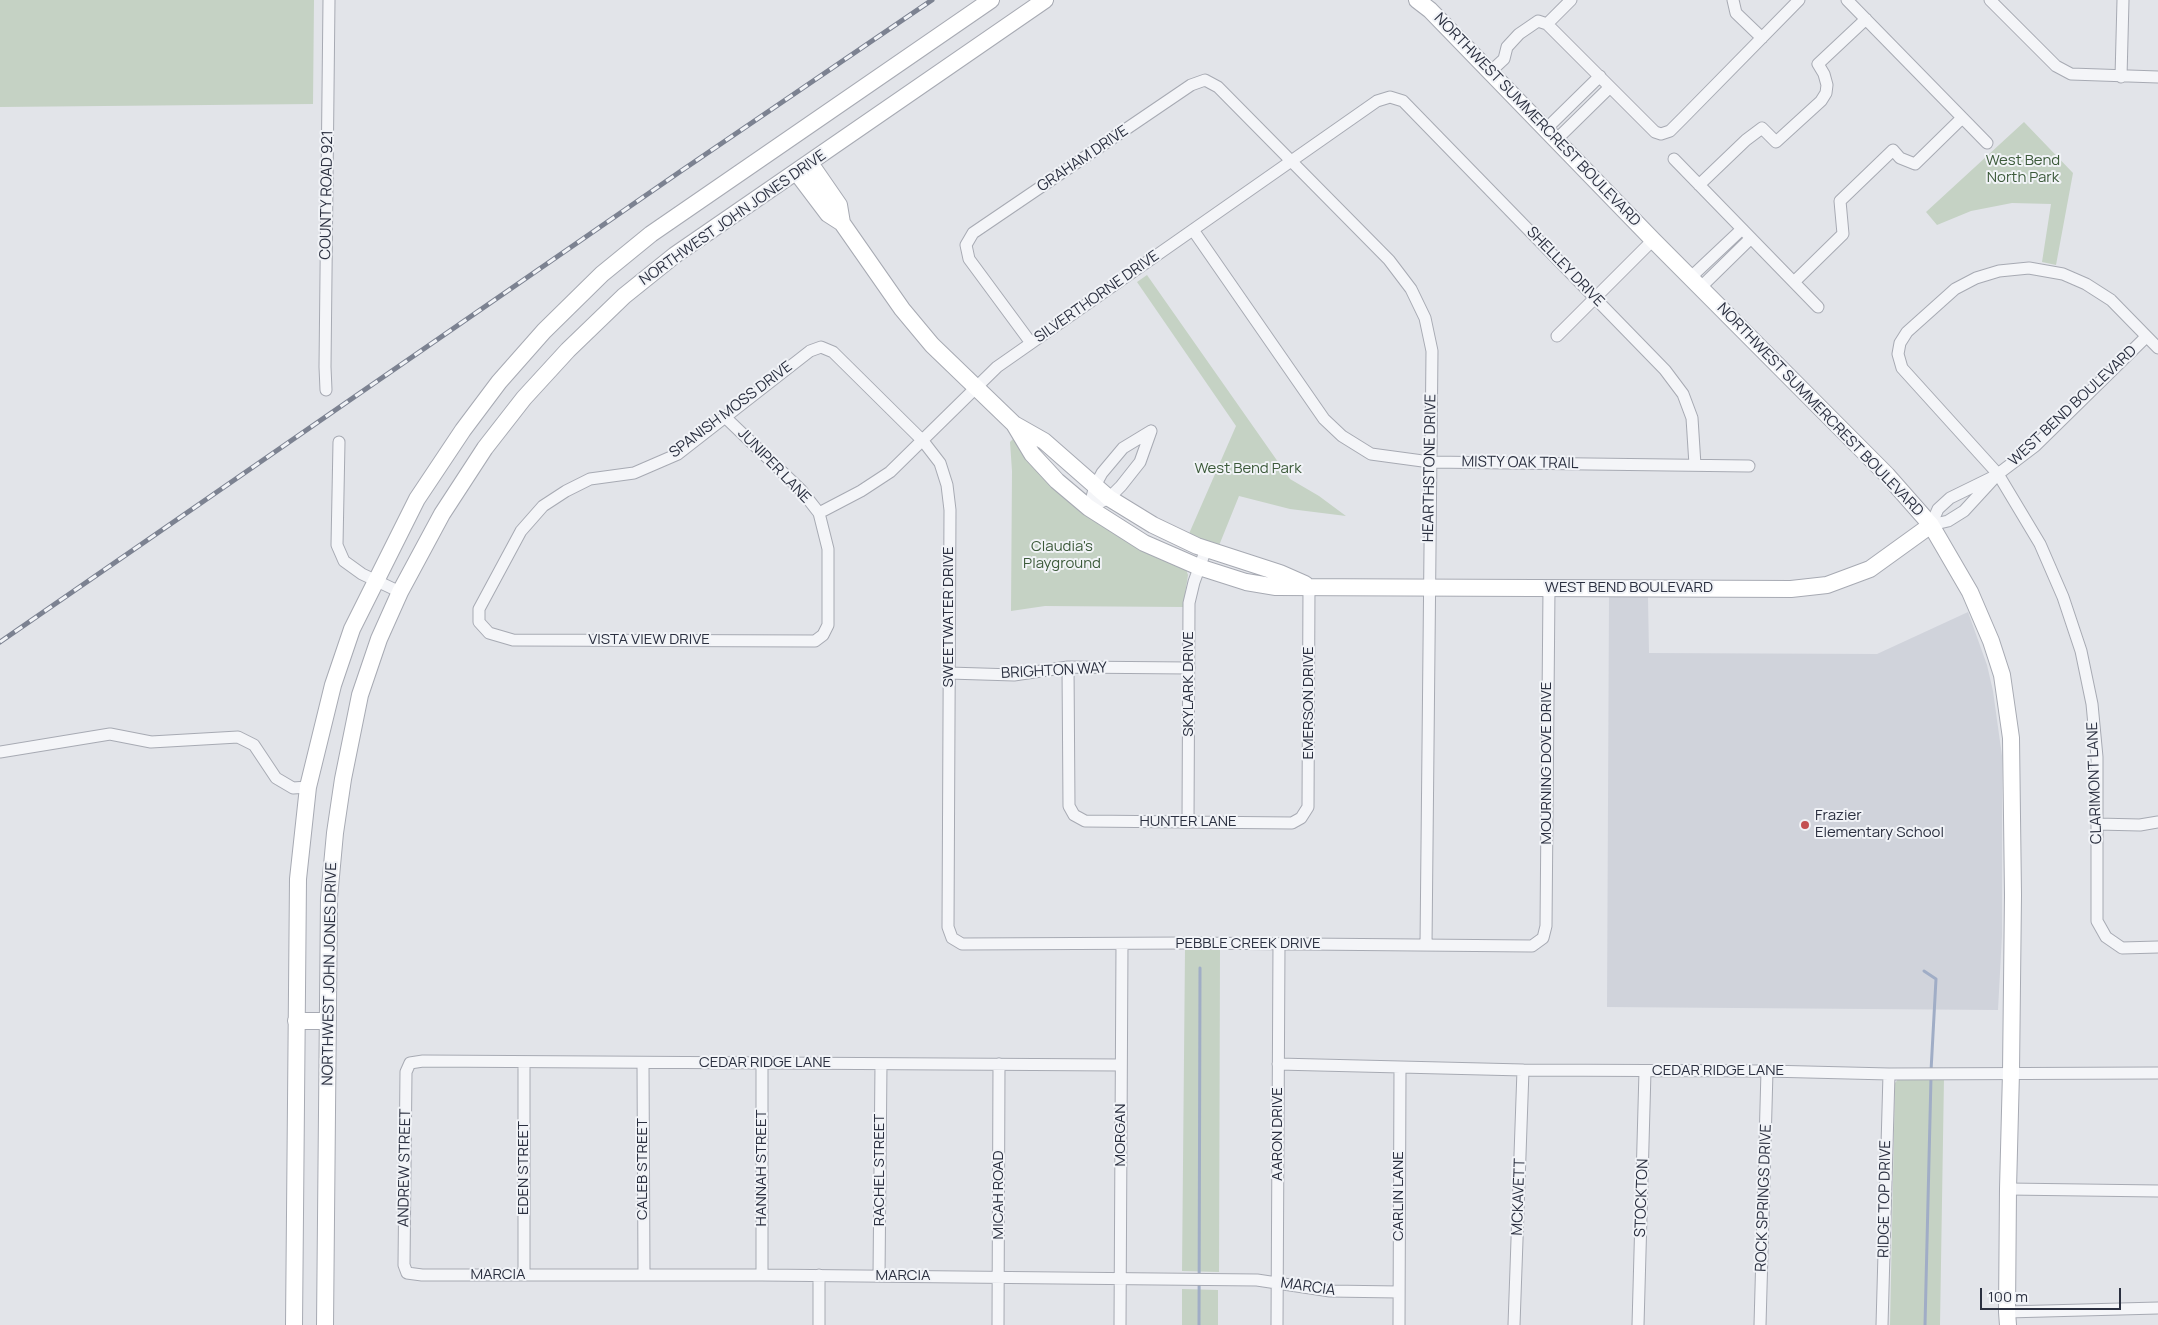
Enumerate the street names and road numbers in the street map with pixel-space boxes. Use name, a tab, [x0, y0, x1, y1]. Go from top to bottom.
street label: NORTHWEST SUMMERCREST BOULEVARD	[1430, 10, 1644, 230]
street label: GRAHAM DRIVE	[1034, 122, 1132, 196]
street label: COUNTY ROAD 921	[317, 130, 337, 260]
street label: NORTHWEST JOHN JONES DRIVE	[636, 146, 830, 290]
street label: SHELLEY DRIVE	[1522, 223, 1608, 311]
street label: SILVERTHORNE DRIVE	[1031, 247, 1163, 347]
street label: NORTHWEST SUMMERCREST BOULEVARD	[1713, 300, 1927, 520]
street label: WEST BEND BOULEVARD	[2005, 342, 2141, 470]
street label: SPANISH MOSS DRIVE	[666, 358, 796, 462]
street label: HEARTHSTONE DRIVE	[1420, 394, 1440, 542]
street label: JUNIPER LANE	[734, 425, 814, 507]
street label: MISTY OAK TRAIL	[1461, 453, 1579, 473]
street label: SWEETWATER DRIVE	[940, 546, 958, 688]
street label: WEST BEND BOULEVARD	[1545, 579, 1713, 597]
street label: VISTA VIEW DRIVE	[588, 631, 710, 649]
street label: SKYLARK DRIVE	[1180, 631, 1198, 737]
street label: EMERSON DRIVE	[1300, 646, 1318, 760]
street label: BRIGHTON WAY	[1001, 659, 1107, 683]
street label: MOURNING DOVE DRIVE	[1538, 682, 1556, 844]
street label: CLARIMONT LANE	[2084, 721, 2106, 845]
street label: HUNTER LANE	[1140, 813, 1236, 831]
street label: NORTHWEST JOHN JONES DRIVE	[319, 862, 341, 1086]
street label: PEBBLE CREEK DRIVE	[1175, 935, 1321, 953]
street label: CEDAR RIDGE LANE	[699, 1054, 831, 1072]
street label: CEDAR RIDGE LANE	[1652, 1062, 1784, 1080]
street label: AARON DRIVE	[1269, 1087, 1287, 1181]
street label: MORGAN	[1112, 1104, 1130, 1166]
street label: ANDREW STREET	[395, 1109, 415, 1227]
street label: HANNAH STREET	[753, 1110, 771, 1226]
street label: RACHEL STREET	[871, 1114, 889, 1226]
street label: CALEB STREET	[634, 1118, 652, 1220]
street label: EDEN STREET	[515, 1121, 533, 1215]
street label: ROCK SPRINGS DRIVE	[1752, 1124, 1776, 1272]
street label: RIDGE TOP DRIVE	[1875, 1140, 1895, 1258]
street label: MICAH ROAD	[990, 1151, 1008, 1239]
street label: CARLIN LANE	[1390, 1151, 1408, 1241]
street label: MCKAVETT	[1509, 1158, 1529, 1236]
street label: STOCKTON	[1632, 1158, 1652, 1238]
street label: MARCIA	[470, 1266, 526, 1284]
street label: MARCIA	[875, 1267, 931, 1285]
street label: MARCIA	[1279, 1274, 1337, 1300]

